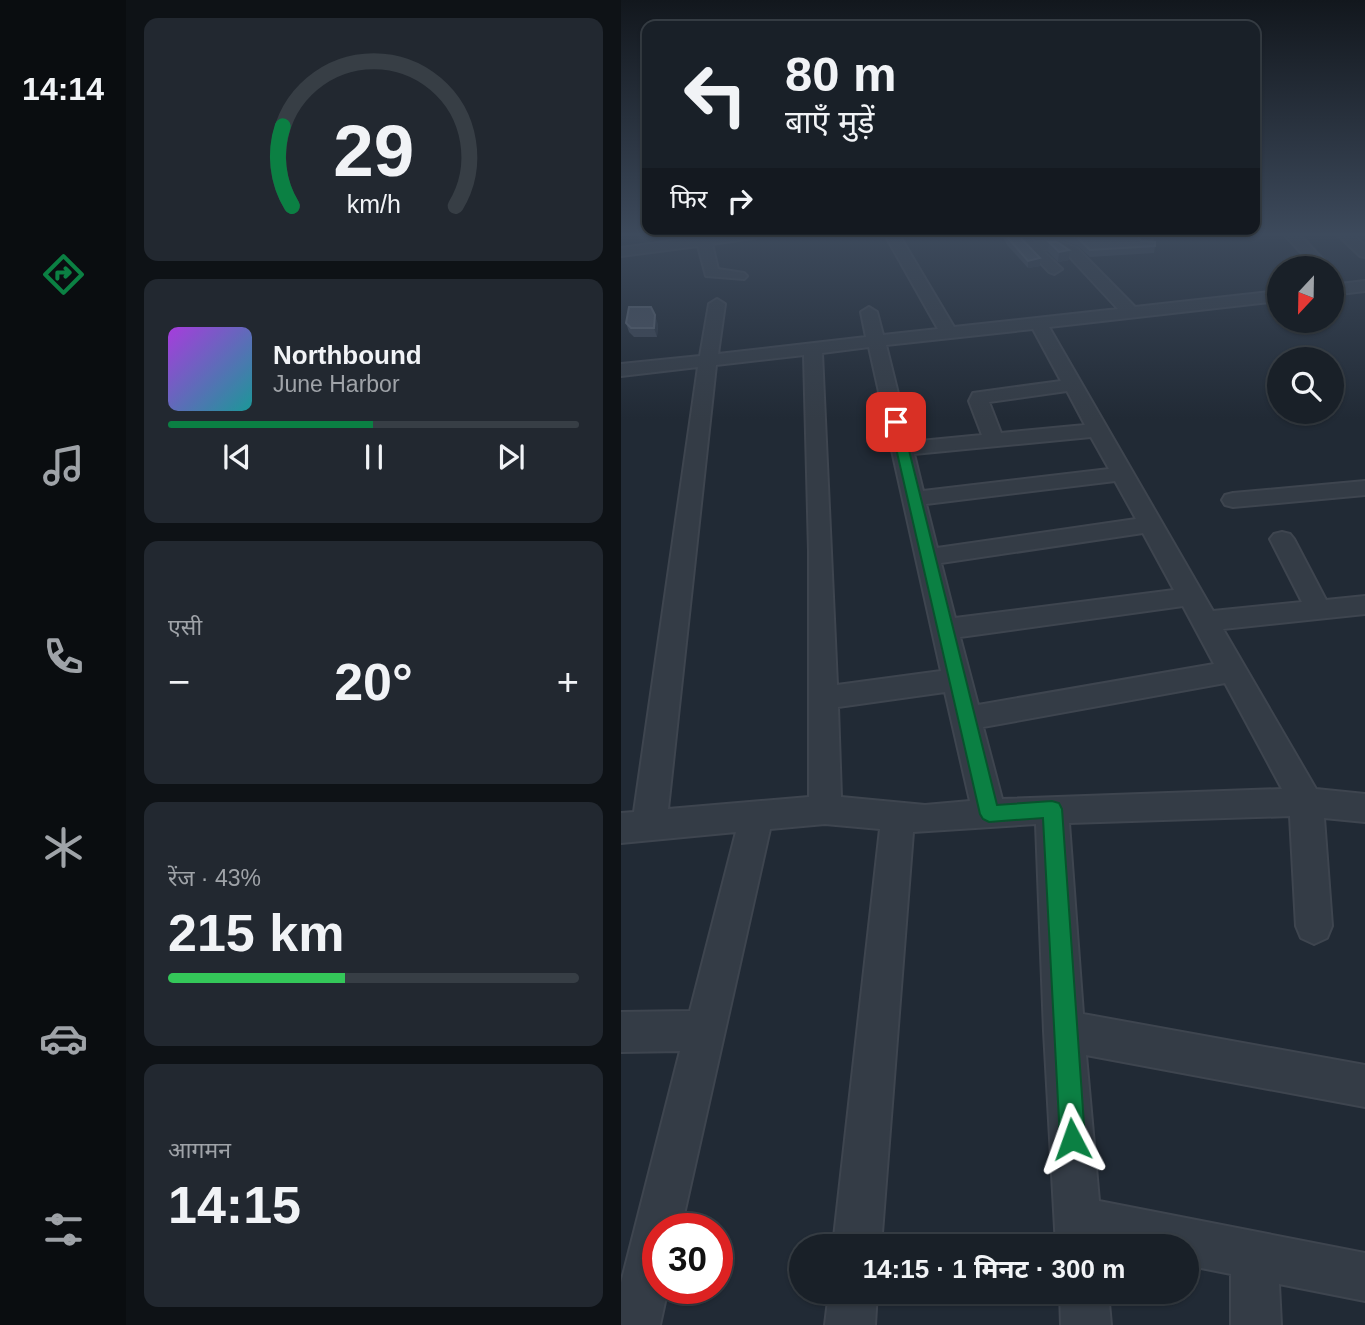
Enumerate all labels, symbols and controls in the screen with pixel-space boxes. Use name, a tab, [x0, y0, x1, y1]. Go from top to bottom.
text: 80 m	[785, 47, 897, 101]
icon: left	[670, 49, 761, 140]
text: 14:14	[22, 71, 104, 107]
text: बाएँ मुड़ें	[785, 104, 874, 140]
text: 29	[333, 110, 414, 191]
icon: right	[721, 182, 759, 220]
text: फिर	[670, 184, 707, 214]
text: km/h	[346, 190, 401, 218]
icon: directions	[39, 250, 88, 299]
north arrow	[1267, 256, 1344, 332]
map controls	[1267, 256, 1344, 424]
text: Northbound	[273, 340, 422, 370]
button: search	[1267, 347, 1344, 424]
text: June Harbor	[273, 371, 400, 397]
pin	[866, 392, 926, 452]
icon: arrive	[877, 403, 915, 441]
icon: previous	[218, 438, 256, 476]
icon: pause	[355, 438, 393, 476]
icon: next	[492, 438, 530, 476]
icon: music	[39, 441, 88, 490]
text: एसी	[168, 614, 202, 640]
icon: phone	[39, 632, 88, 681]
text: 20°	[334, 653, 413, 711]
text: −	[168, 661, 190, 703]
text: +	[557, 661, 579, 703]
icon: climate	[39, 823, 88, 872]
text: रेंज · 43%	[168, 865, 261, 891]
text: 215 km	[168, 904, 344, 962]
icon: car	[39, 1014, 88, 1063]
position arrow	[1035, 1102, 1109, 1176]
text: आगमन	[168, 1137, 231, 1163]
text: 14:15	[168, 1176, 301, 1234]
icon: filters	[39, 1205, 88, 1254]
speed limit sign: 30	[642, 1213, 733, 1304]
text: 14:15 · 1 मिनट · 300 m	[863, 1254, 1125, 1284]

